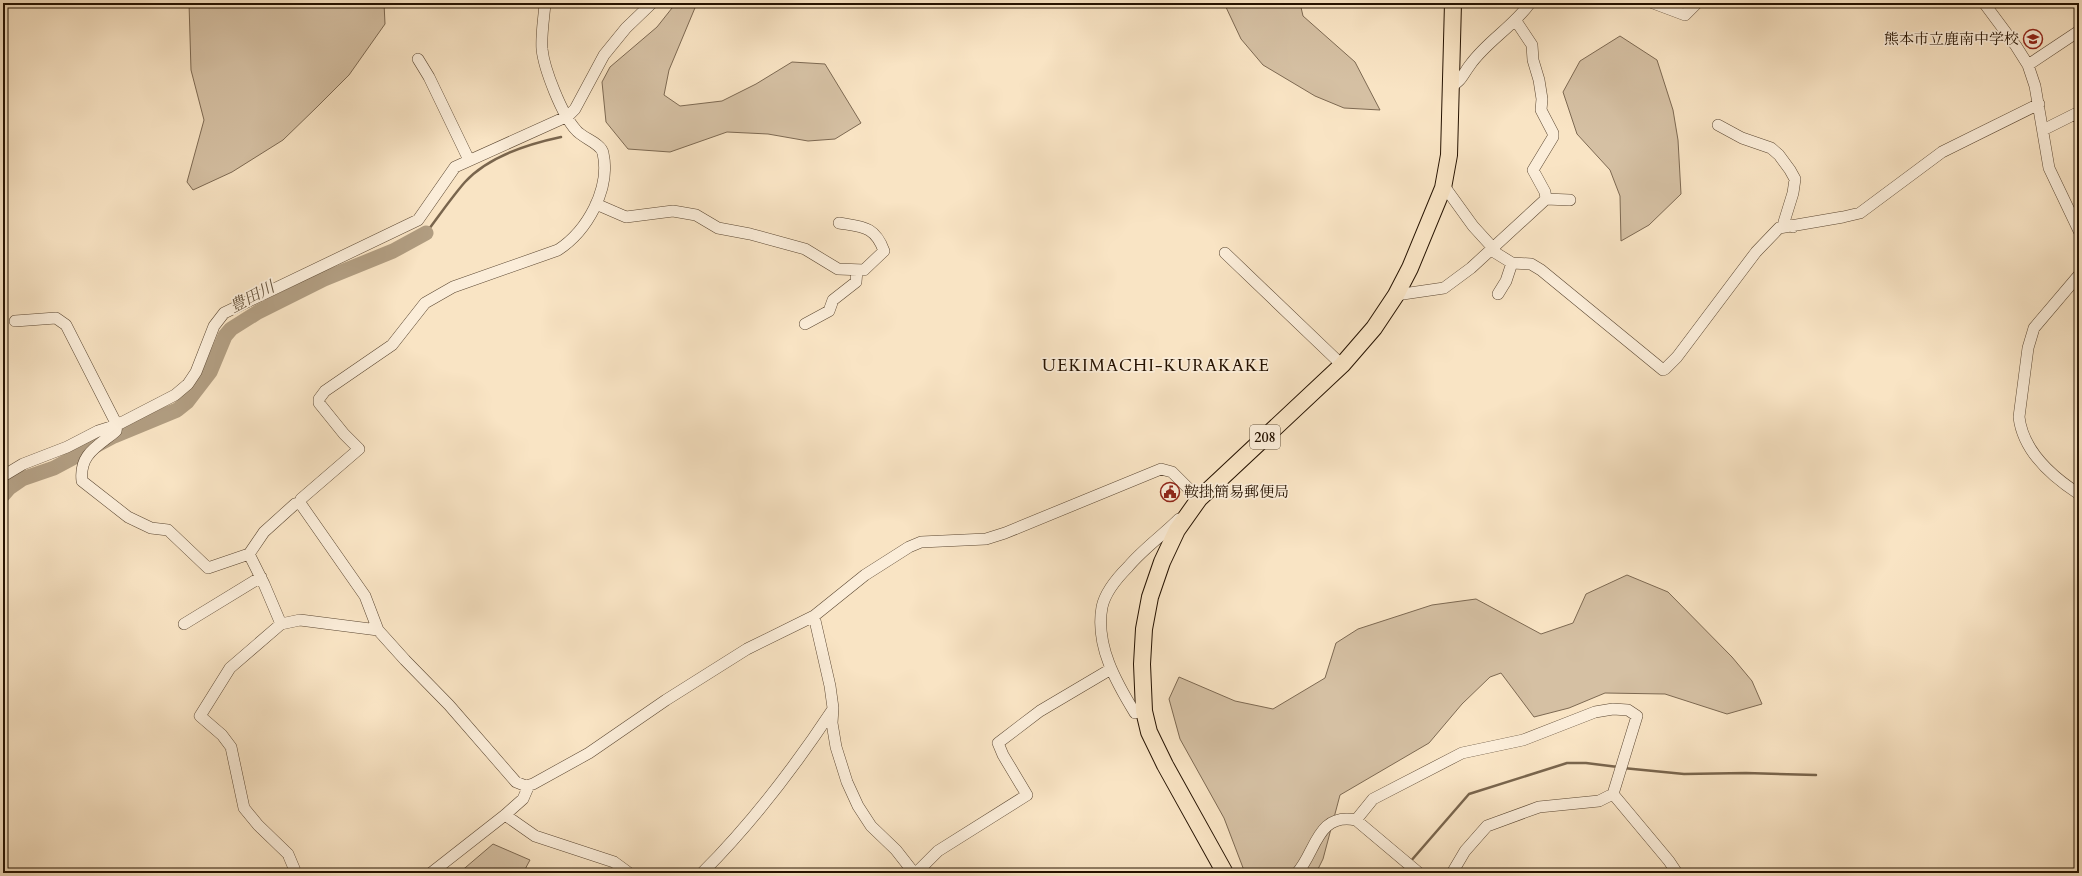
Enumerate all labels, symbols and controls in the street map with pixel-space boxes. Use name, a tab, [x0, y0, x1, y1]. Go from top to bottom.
school or university icon: 熊本市立鹿南中学校	[2022, 28, 2044, 50]
place label: 熊本市立鹿南中学校	[1884, 29, 2019, 49]
water label: 豊田川	[226, 275, 280, 318]
district label: UEKIMACHI-KURAKAKE	[1042, 354, 1270, 377]
road number: 208	[1250, 425, 1280, 449]
public building icon: 鞍掛簡易郵便局	[1159, 481, 1181, 503]
place label: 鞍掛簡易郵便局	[1184, 482, 1289, 502]

